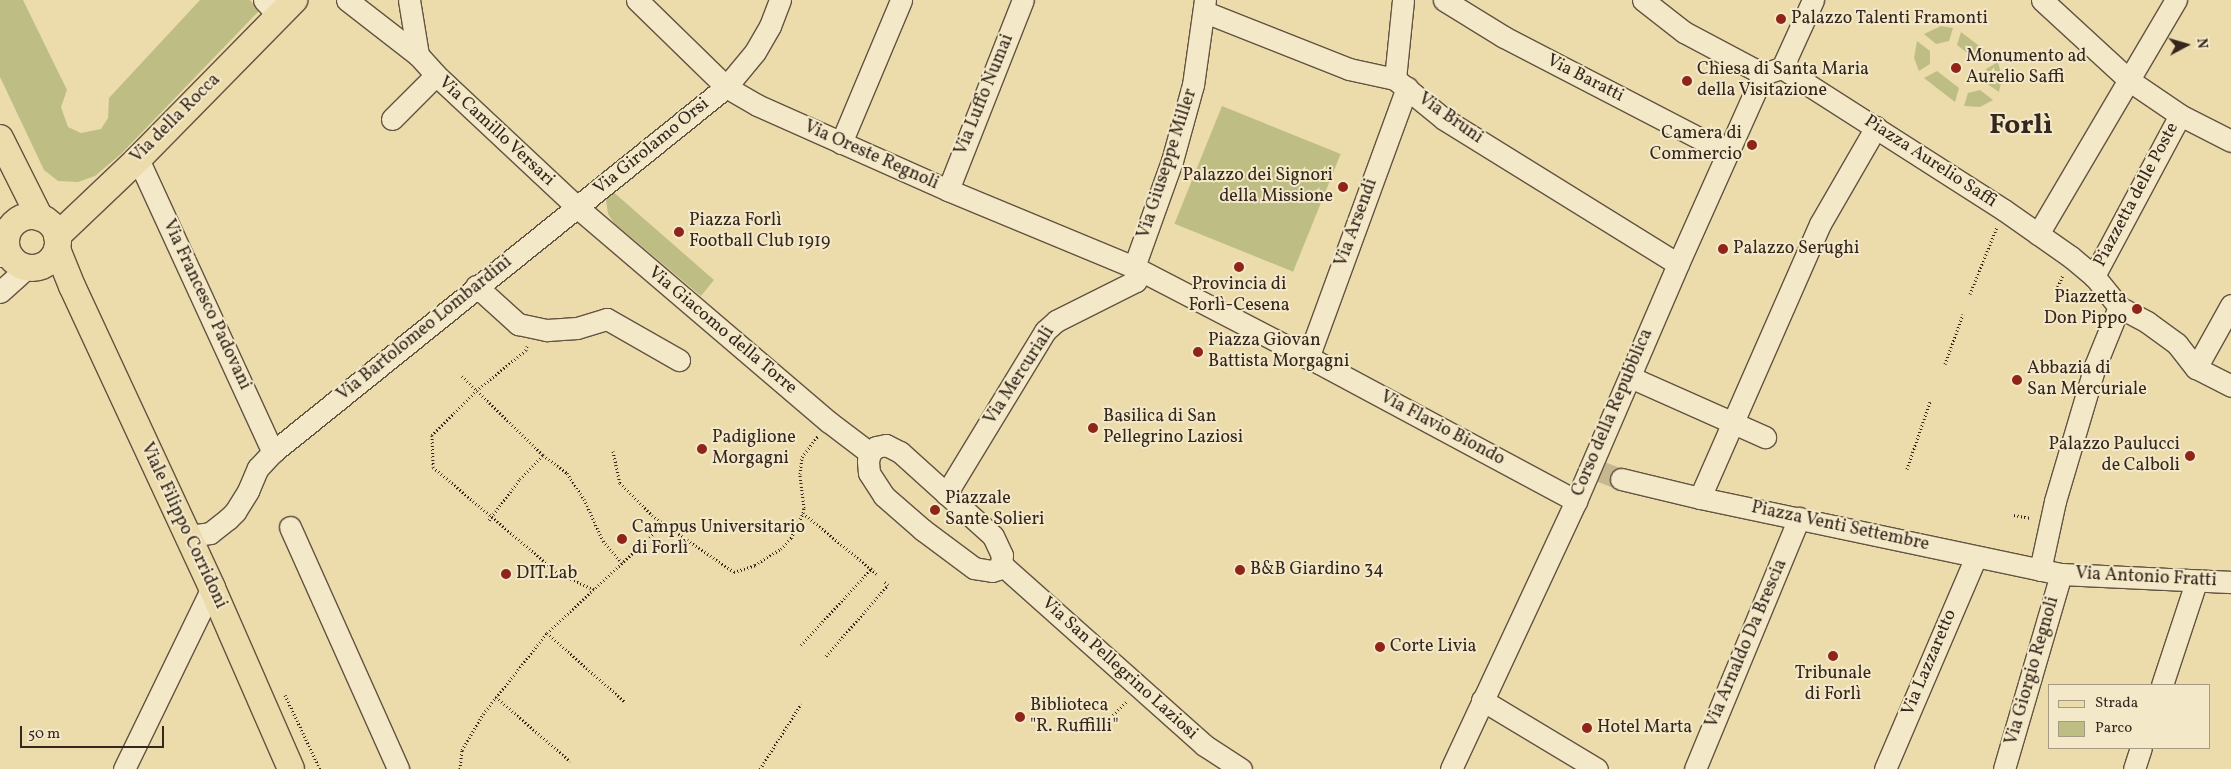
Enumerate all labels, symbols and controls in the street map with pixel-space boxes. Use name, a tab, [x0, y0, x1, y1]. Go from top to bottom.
place label: Palazzo Talenti Framonti	[1791, 8, 1988, 30]
marker: Palazzo Talenti Framonti	[1775, 13, 1787, 25]
north arrow	[2161, 20, 2211, 70]
street label: Via Luffo Numai	[951, 31, 1019, 159]
text: N	[2191, 37, 2211, 49]
place label: Monumento ad Aurelio Saffi	[1966, 47, 2087, 90]
street label: Via Baratti	[1543, 50, 1627, 108]
place label: Chiesa di Santa Maria della Visitazione	[1697, 60, 1869, 102]
marker: Monumento ad Aurelio Saffi	[1950, 62, 1962, 74]
street label: Via della Rocca	[127, 70, 225, 168]
street label: Via Camillo Versari	[433, 72, 559, 192]
marker: Chiesa di Santa Maria della Visitazione	[1681, 75, 1693, 87]
street label: Via Giuseppe Miller	[1134, 86, 1202, 242]
street label: Via Bruni	[1413, 89, 1487, 149]
street label: Via Girolamo Orsi	[590, 94, 714, 200]
district label: Forlì	[1989, 109, 2053, 143]
street label: Piazza Aurelio Saffi	[1860, 111, 2000, 213]
street label: Via Oreste Regnoli	[800, 117, 942, 195]
street label: Piazzetta delle Poste	[2090, 119, 2184, 271]
place label: Camera di Commercio	[1650, 124, 1742, 166]
marker: Camera di Commercio	[1746, 139, 1758, 151]
place label: Palazzo dei Signori della Missione	[1182, 166, 1333, 208]
street label: Via Arsendi	[1331, 176, 1383, 270]
marker: Palazzo dei Signori della Missione	[1337, 181, 1349, 193]
place label: Piazza Forlì Football Club 1919	[689, 211, 830, 253]
street label: Via Francesco Padovani	[157, 216, 255, 394]
marker: Piazza Forlì Football Club 1919	[673, 226, 685, 238]
place label: Palazzo Serughi	[1733, 238, 1859, 260]
marker: Palazzo Serughi	[1717, 243, 1729, 255]
street label: Via Bartolomeo Lombardini	[333, 252, 517, 406]
marker: Provincia di Forlì-Cesena	[1233, 261, 1245, 273]
street label: Via Giacomo della Torre	[643, 262, 801, 400]
place label: Provincia di Forlì-Cesena	[1188, 275, 1290, 318]
place label: Piazzetta Don Pippo	[2044, 288, 2127, 330]
marker: Piazzetta Don Pippo	[2131, 303, 2143, 315]
street label: Via Mercuriali	[980, 323, 1060, 429]
street label: Corso della Repubblica	[1568, 326, 1658, 500]
place label: Piazza Giovan Battista Morgagni	[1208, 331, 1349, 374]
marker: Piazza Giovan Battista Morgagni	[1192, 346, 1204, 358]
place label: Abbazia di San Mercuriale	[2027, 359, 2147, 402]
marker: Abbazia di San Mercuriale	[2011, 374, 2023, 386]
street label: Via Flavio Biondo	[1376, 387, 1508, 471]
place label: Basilica di San Pellegrino Laziosi	[1103, 407, 1243, 449]
marker: Basilica di San Pellegrino Laziosi	[1087, 422, 1099, 434]
place label: Padiglione Morgagni	[712, 428, 796, 470]
place label: Palazzo Paulucci de Calboli	[2048, 435, 2180, 478]
street label: Viale Filippo Corridoni	[135, 440, 231, 612]
marker: Padiglione Morgagni	[696, 443, 708, 455]
marker: Palazzo Paulucci de Calboli	[2184, 450, 2196, 462]
place label: Piazzale Sante Solieri	[945, 489, 1045, 532]
street label: Piazza Venti Settembre	[1749, 498, 1931, 556]
marker: Piazzale Sante Solieri	[929, 504, 941, 516]
place label: Campus Universitario di Forlì	[632, 518, 805, 560]
marker: Campus Universitario di Forlì	[616, 533, 628, 545]
street label: Via Arnaldo Da Brescia	[1702, 556, 1792, 732]
place label: B&B Giardino 34	[1250, 559, 1384, 581]
place label: DIT.Lab	[516, 563, 577, 585]
marker: B&B Giardino 34	[1234, 564, 1246, 576]
street label: Via Antonio Fratti	[2075, 564, 2217, 592]
marker: DIT.Lab	[500, 568, 512, 580]
street label: Via San Pellegrino Laziosi	[1036, 593, 1202, 745]
street label: Via Giorgio Regnoli	[2001, 594, 2065, 748]
street label: Via Lazzaretto	[1898, 607, 1962, 719]
place label: Corte Livia	[1390, 636, 1477, 658]
marker: Corte Livia	[1374, 641, 1386, 653]
marker: Tribunale di Forlì	[1827, 650, 1839, 662]
place label: Tribunale di Forlì	[1795, 664, 1871, 706]
legend	[2048, 684, 2211, 749]
text: Strada	[2095, 693, 2138, 714]
place label: Biblioteca "R. Ruffilli"	[1030, 696, 1119, 739]
marker: Biblioteca "R. Ruffilli"	[1014, 711, 1026, 723]
scale bar	[22, 716, 166, 748]
place label: Hotel Marta	[1597, 717, 1692, 739]
text: Parco	[2095, 718, 2132, 739]
marker: Hotel Marta	[1581, 722, 1593, 734]
text: 50 m	[28, 724, 60, 745]

